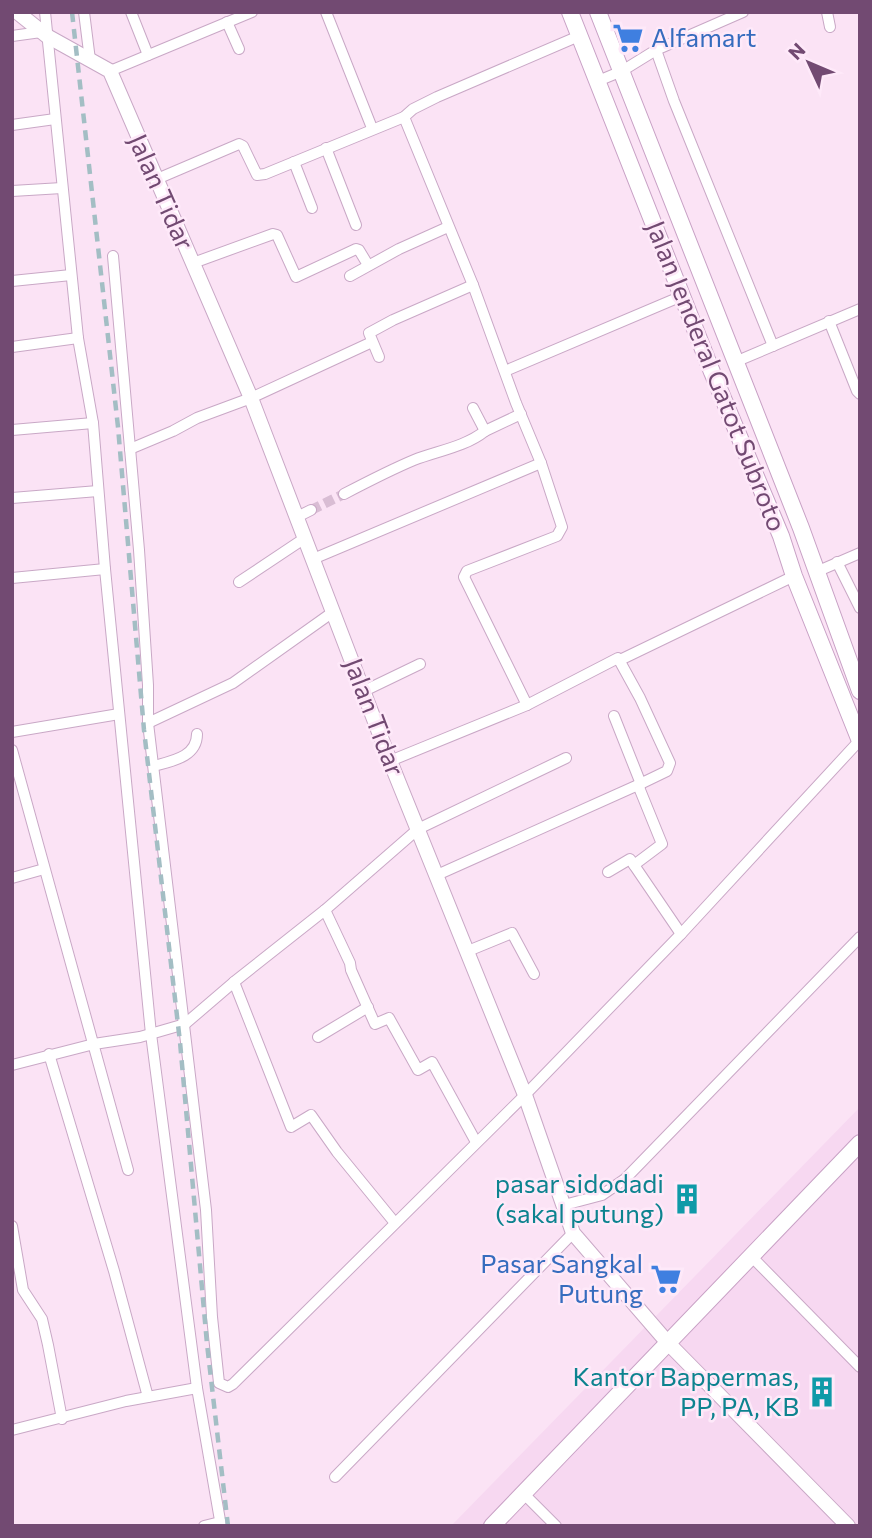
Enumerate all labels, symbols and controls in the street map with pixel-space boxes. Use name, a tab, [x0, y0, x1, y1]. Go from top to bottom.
supermarket icon: Alfamart	[611, 21, 645, 55]
place label: Alfamart	[651, 21, 756, 52]
north arrow	[774, 28, 844, 98]
text: N	[783, 38, 810, 64]
street label: Jalan Tidar	[123, 129, 202, 254]
street label: Jalan Jenderal Gatot Subroto	[641, 216, 794, 535]
street label: Jalan Tidar	[339, 653, 412, 780]
place label: pasar sidodadi (sakal putung)	[495, 1167, 664, 1228]
building icon: pasar sidodadi (sakal putung)	[670, 1182, 704, 1216]
place label: Pasar Sangkal Putung	[480, 1247, 643, 1308]
supermarket icon: Pasar Sangkal Putung	[649, 1262, 683, 1296]
place label: Kantor Bappermas, PP, PA, KB	[573, 1360, 799, 1421]
building icon: Kantor Bappermas, PP, PA, KB	[805, 1375, 839, 1409]

